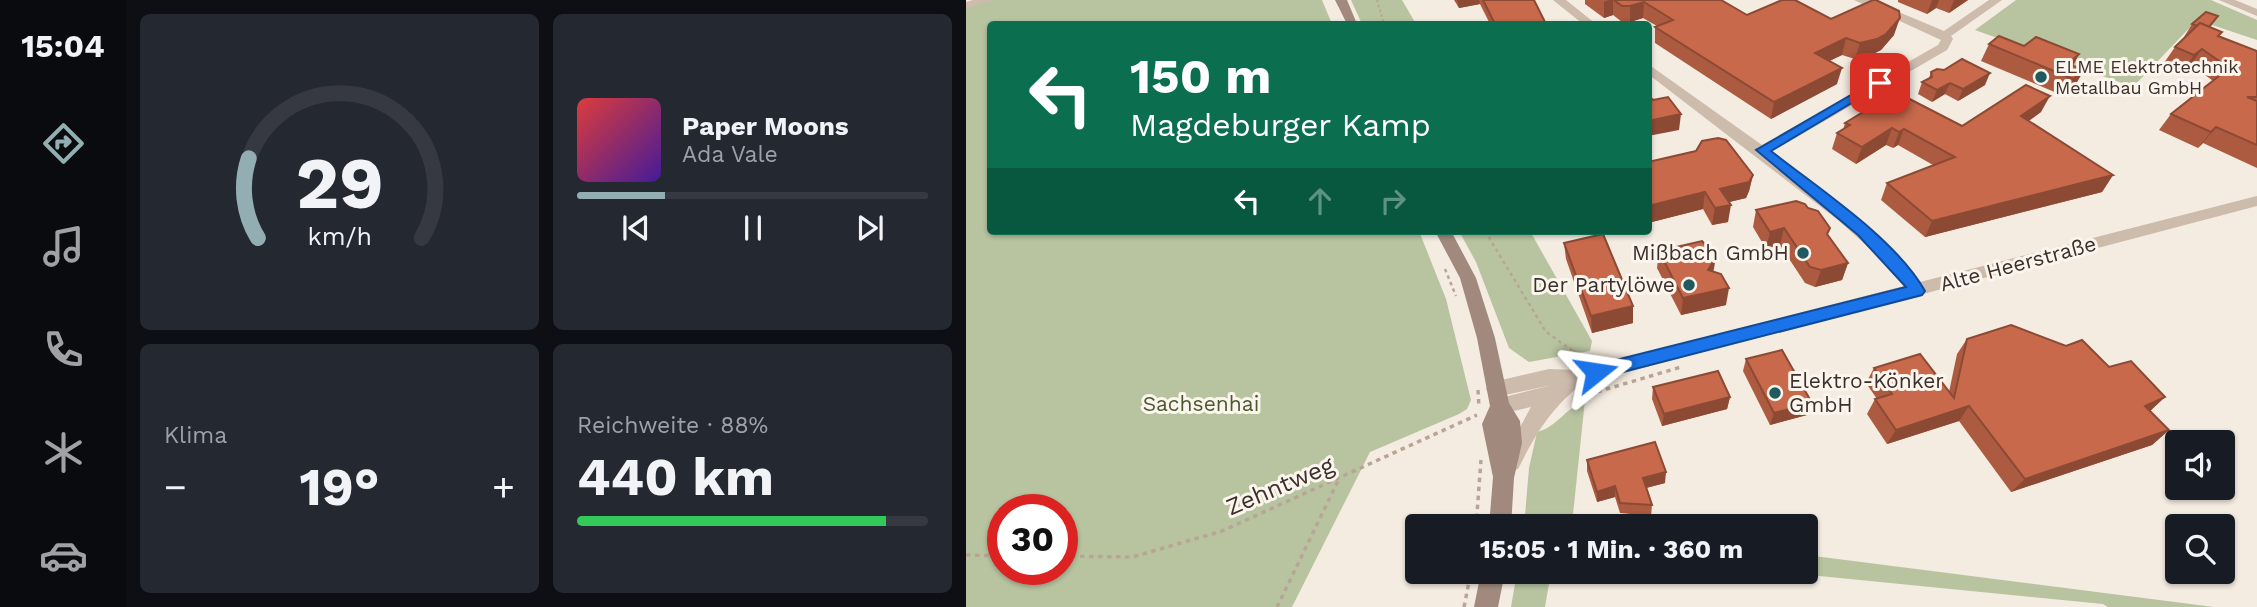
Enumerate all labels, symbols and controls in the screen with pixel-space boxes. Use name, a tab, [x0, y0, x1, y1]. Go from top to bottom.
text: 15:04	[21, 27, 105, 65]
text: 150 m	[1130, 47, 1271, 105]
icon: left	[1015, 49, 1106, 140]
pin	[1850, 53, 1910, 113]
place label: ELME Elektrotechnik Metallbau GmbH	[2055, 56, 2238, 98]
icon: arrive	[1861, 64, 1899, 102]
marker: ELME Elektrotechnik Metallbau GmbH	[2033, 69, 2049, 85]
text: Magdeburger Kamp	[1130, 106, 1431, 144]
text: Paper Moons	[682, 111, 849, 141]
icon: directions	[39, 119, 88, 168]
text: 29	[295, 141, 384, 227]
text: Ada Vale	[682, 141, 778, 168]
icon: left	[1228, 182, 1266, 220]
icon: ahead	[1301, 182, 1339, 220]
icon: right	[1374, 182, 1412, 220]
icon: previous	[617, 209, 655, 247]
icon: pause	[734, 209, 772, 247]
icon: next	[851, 209, 889, 247]
icon: music	[39, 222, 88, 271]
text: km/h	[307, 222, 372, 251]
street label: Alte Heerstraße	[1937, 231, 2099, 296]
place label: Mißbach GmbH	[1632, 240, 1789, 265]
marker: Mißbach GmbH	[1795, 245, 1811, 261]
place label: Der Partylöwe	[1532, 272, 1675, 297]
marker: Der Partylöwe	[1681, 277, 1697, 293]
icon: phone	[39, 325, 88, 374]
position arrow	[1559, 335, 1633, 409]
place label: Elektro-Könker GmbH	[1789, 368, 1944, 417]
marker: Elektro-Könker GmbH	[1767, 385, 1783, 401]
park label: Sachsenhai	[1143, 391, 1259, 416]
text: Reichweite · 88%	[577, 412, 768, 439]
text: Klima	[164, 422, 227, 449]
icon: climate	[39, 428, 88, 477]
map controls	[2165, 430, 2235, 584]
button: sound	[2165, 430, 2235, 500]
text: 440 km	[577, 447, 774, 508]
street label: Zehntweg	[1222, 451, 1338, 521]
text: 19°	[299, 457, 380, 518]
text: −	[164, 465, 187, 509]
text: +	[492, 465, 515, 509]
speed limit sign: 30	[987, 494, 1078, 585]
button: search	[2165, 514, 2235, 584]
icon: car	[39, 531, 88, 580]
text: 15:05 · 1 Min. · 360 m	[1480, 534, 1743, 564]

